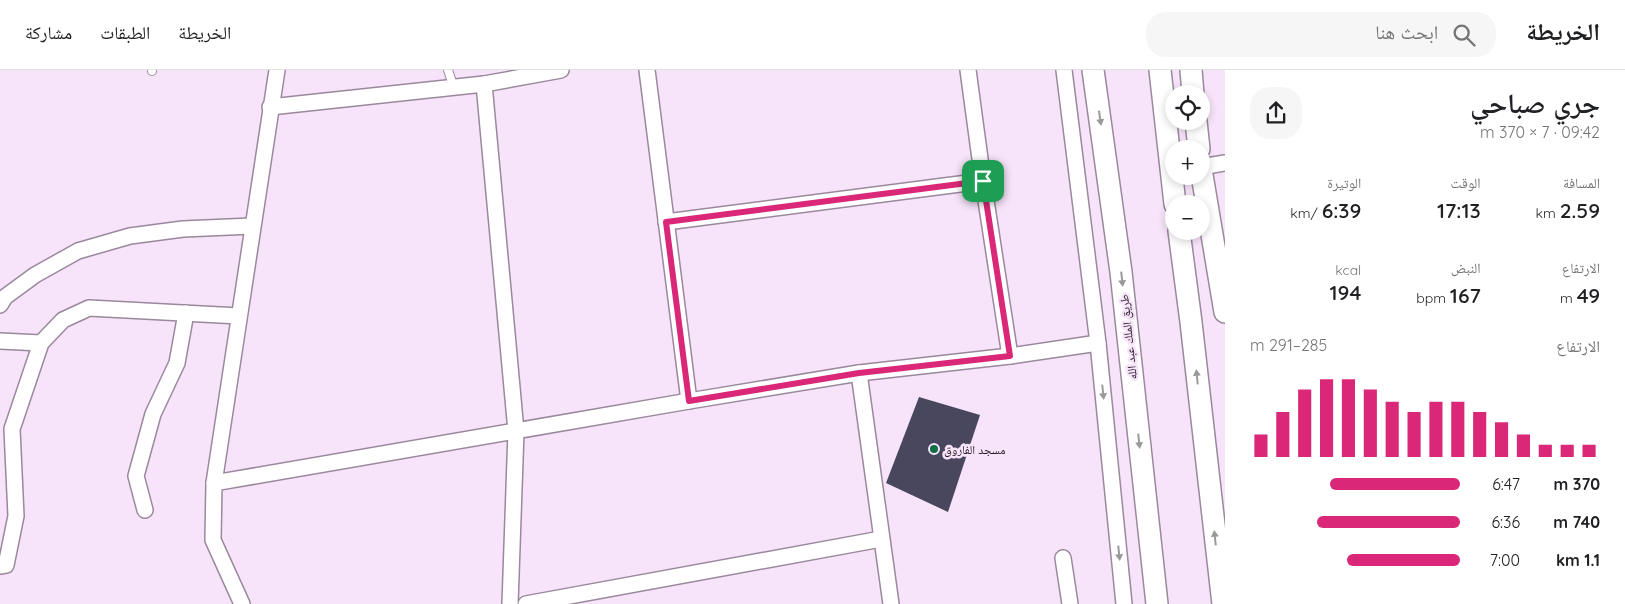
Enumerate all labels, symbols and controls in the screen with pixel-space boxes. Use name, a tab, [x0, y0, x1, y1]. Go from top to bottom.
search box	[1146, 12, 1496, 57]
text: الخريطة	[1526, 16, 1600, 46]
text: ابحث هنا	[1375, 20, 1438, 44]
text: مشاركة	[25, 21, 72, 44]
text: الطبقات	[100, 21, 150, 44]
text: الخريطة	[178, 21, 231, 44]
icon: search	[1450, 21, 1478, 49]
map controls	[1165, 85, 1210, 240]
button: locate	[1165, 85, 1210, 130]
text: جري صباحي	[1470, 85, 1600, 120]
button: share	[1250, 87, 1302, 139]
one-way arrow	[1096, 111, 1104, 127]
text: 09:42 · 7 × 370 m	[1480, 122, 1600, 142]
button: +	[1165, 140, 1210, 185]
pin	[962, 160, 1004, 202]
icon: arrive	[969, 167, 997, 195]
text: الوتيرة	[1327, 174, 1361, 192]
text: الوقت	[1451, 174, 1481, 192]
text: المسافة	[1563, 174, 1600, 192]
button: −	[1165, 195, 1210, 240]
text: 6:39	[1322, 197, 1361, 223]
text: 17:13	[1437, 197, 1481, 223]
text: 2.59	[1560, 197, 1600, 223]
text: /km	[1290, 204, 1322, 222]
text: km	[1536, 204, 1560, 222]
text: النبض	[1451, 259, 1481, 277]
text: الارتفاع	[1562, 259, 1600, 277]
text: kcal	[1335, 261, 1361, 279]
one-way arrow	[1118, 272, 1126, 288]
text: 194	[1330, 279, 1361, 305]
text: 167	[1450, 282, 1481, 308]
text: 49	[1577, 282, 1600, 308]
text: bpm	[1416, 289, 1450, 307]
text: m	[1560, 289, 1577, 307]
street label: طريق الملك عبد الله	[1116, 294, 1140, 380]
text: 285–291 m	[1250, 335, 1327, 355]
text: الارتفاع	[1556, 336, 1600, 356]
one-way arrow	[1193, 368, 1201, 384]
one-way arrow	[1099, 384, 1107, 400]
one-way arrow	[1135, 433, 1143, 449]
place label: مسجد الفاروق	[944, 442, 1005, 457]
marker: مسجد الفاروق	[928, 443, 940, 455]
text: 6:47	[1492, 474, 1520, 494]
text: 370 m	[1554, 474, 1600, 494]
text: 6:36	[1491, 512, 1520, 532]
text: 740 m	[1553, 512, 1600, 532]
one-way arrow	[1211, 530, 1219, 546]
one-way arrow	[1115, 546, 1123, 562]
text: 7:00	[1490, 550, 1520, 570]
text: 1.1 km	[1556, 550, 1600, 570]

